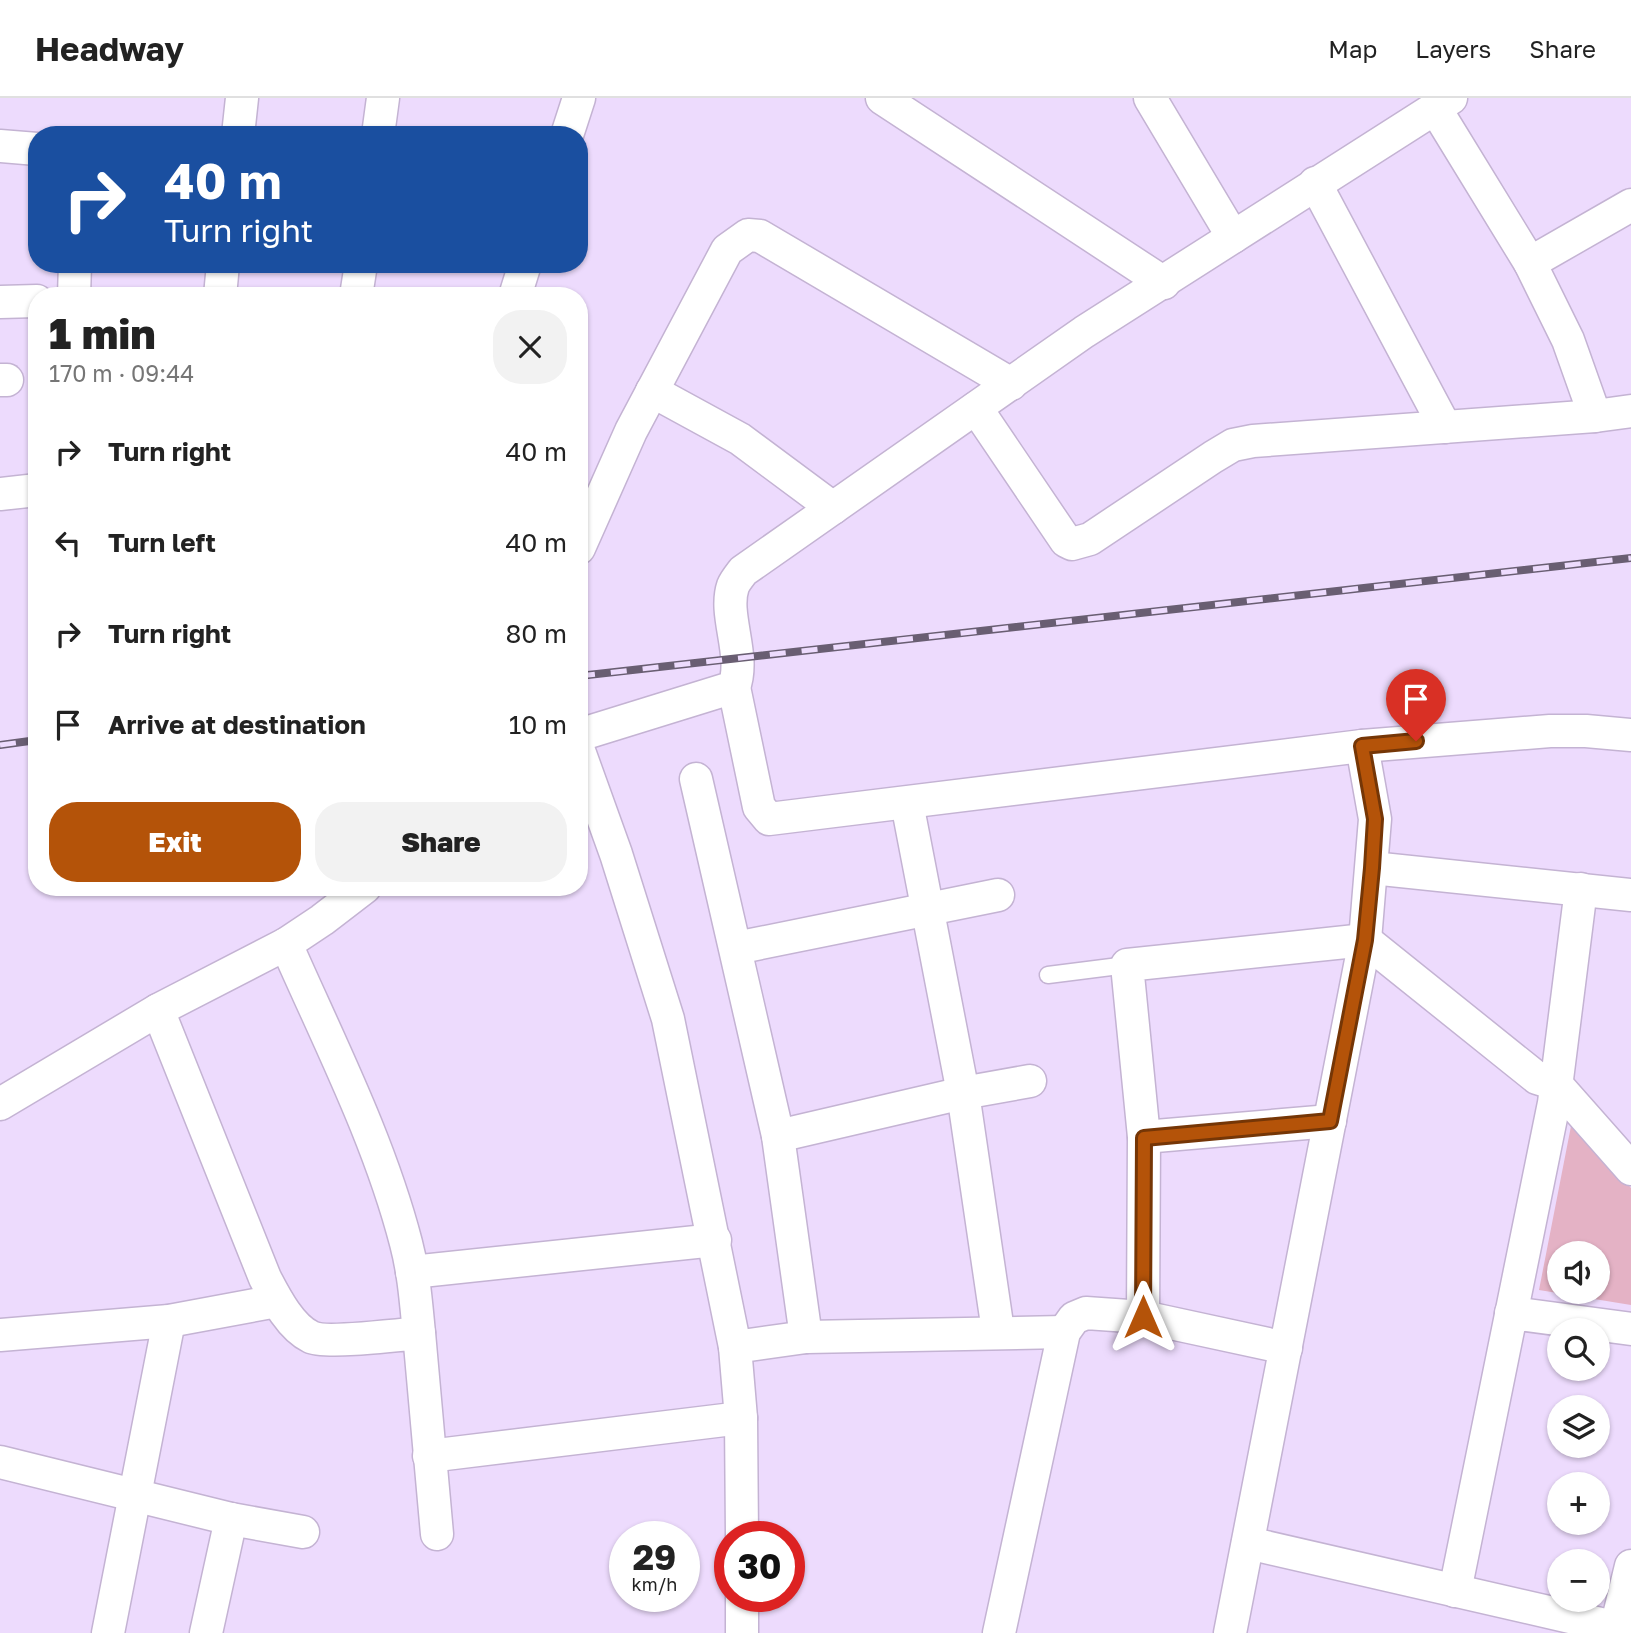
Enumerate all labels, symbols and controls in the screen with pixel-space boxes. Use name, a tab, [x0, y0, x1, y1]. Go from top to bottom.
text: Headway	[35, 29, 184, 68]
text: Map	[1328, 34, 1377, 63]
text: Layers	[1415, 34, 1491, 63]
text: Share	[1529, 34, 1596, 63]
text: 40 m	[164, 151, 282, 210]
icon: right	[49, 154, 140, 245]
text: Turn right	[164, 211, 313, 249]
text: 1 min	[49, 308, 156, 358]
button: close	[493, 310, 567, 384]
text: 170 m · 09:44	[49, 359, 194, 387]
icon: right	[49, 433, 87, 471]
text: Turn right	[108, 436, 231, 467]
text: 40 m	[506, 436, 567, 467]
icon: left	[49, 524, 87, 562]
text: Turn left	[108, 527, 216, 558]
text: 40 m	[506, 527, 567, 558]
icon: right	[49, 615, 87, 653]
text: Turn right	[108, 618, 231, 649]
text: 80 m	[506, 618, 567, 649]
pin	[1386, 669, 1446, 741]
icon: arrive	[1397, 680, 1435, 718]
icon: arrive	[49, 706, 87, 744]
text: Arrive at destination	[108, 709, 366, 740]
text: 10 m	[509, 709, 567, 740]
button: Exit	[49, 802, 301, 882]
button: Share	[315, 802, 567, 882]
map controls	[1547, 1241, 1610, 1612]
button: sound	[1547, 1241, 1610, 1304]
position arrow	[1106, 1280, 1180, 1354]
button: search	[1547, 1318, 1610, 1381]
button: layers	[1547, 1395, 1610, 1458]
button: +	[1547, 1472, 1610, 1535]
speed limit sign: 30	[714, 1521, 805, 1612]
text: 29	[633, 1536, 676, 1578]
button: −	[1547, 1549, 1610, 1612]
text: km/h	[632, 1573, 677, 1595]

